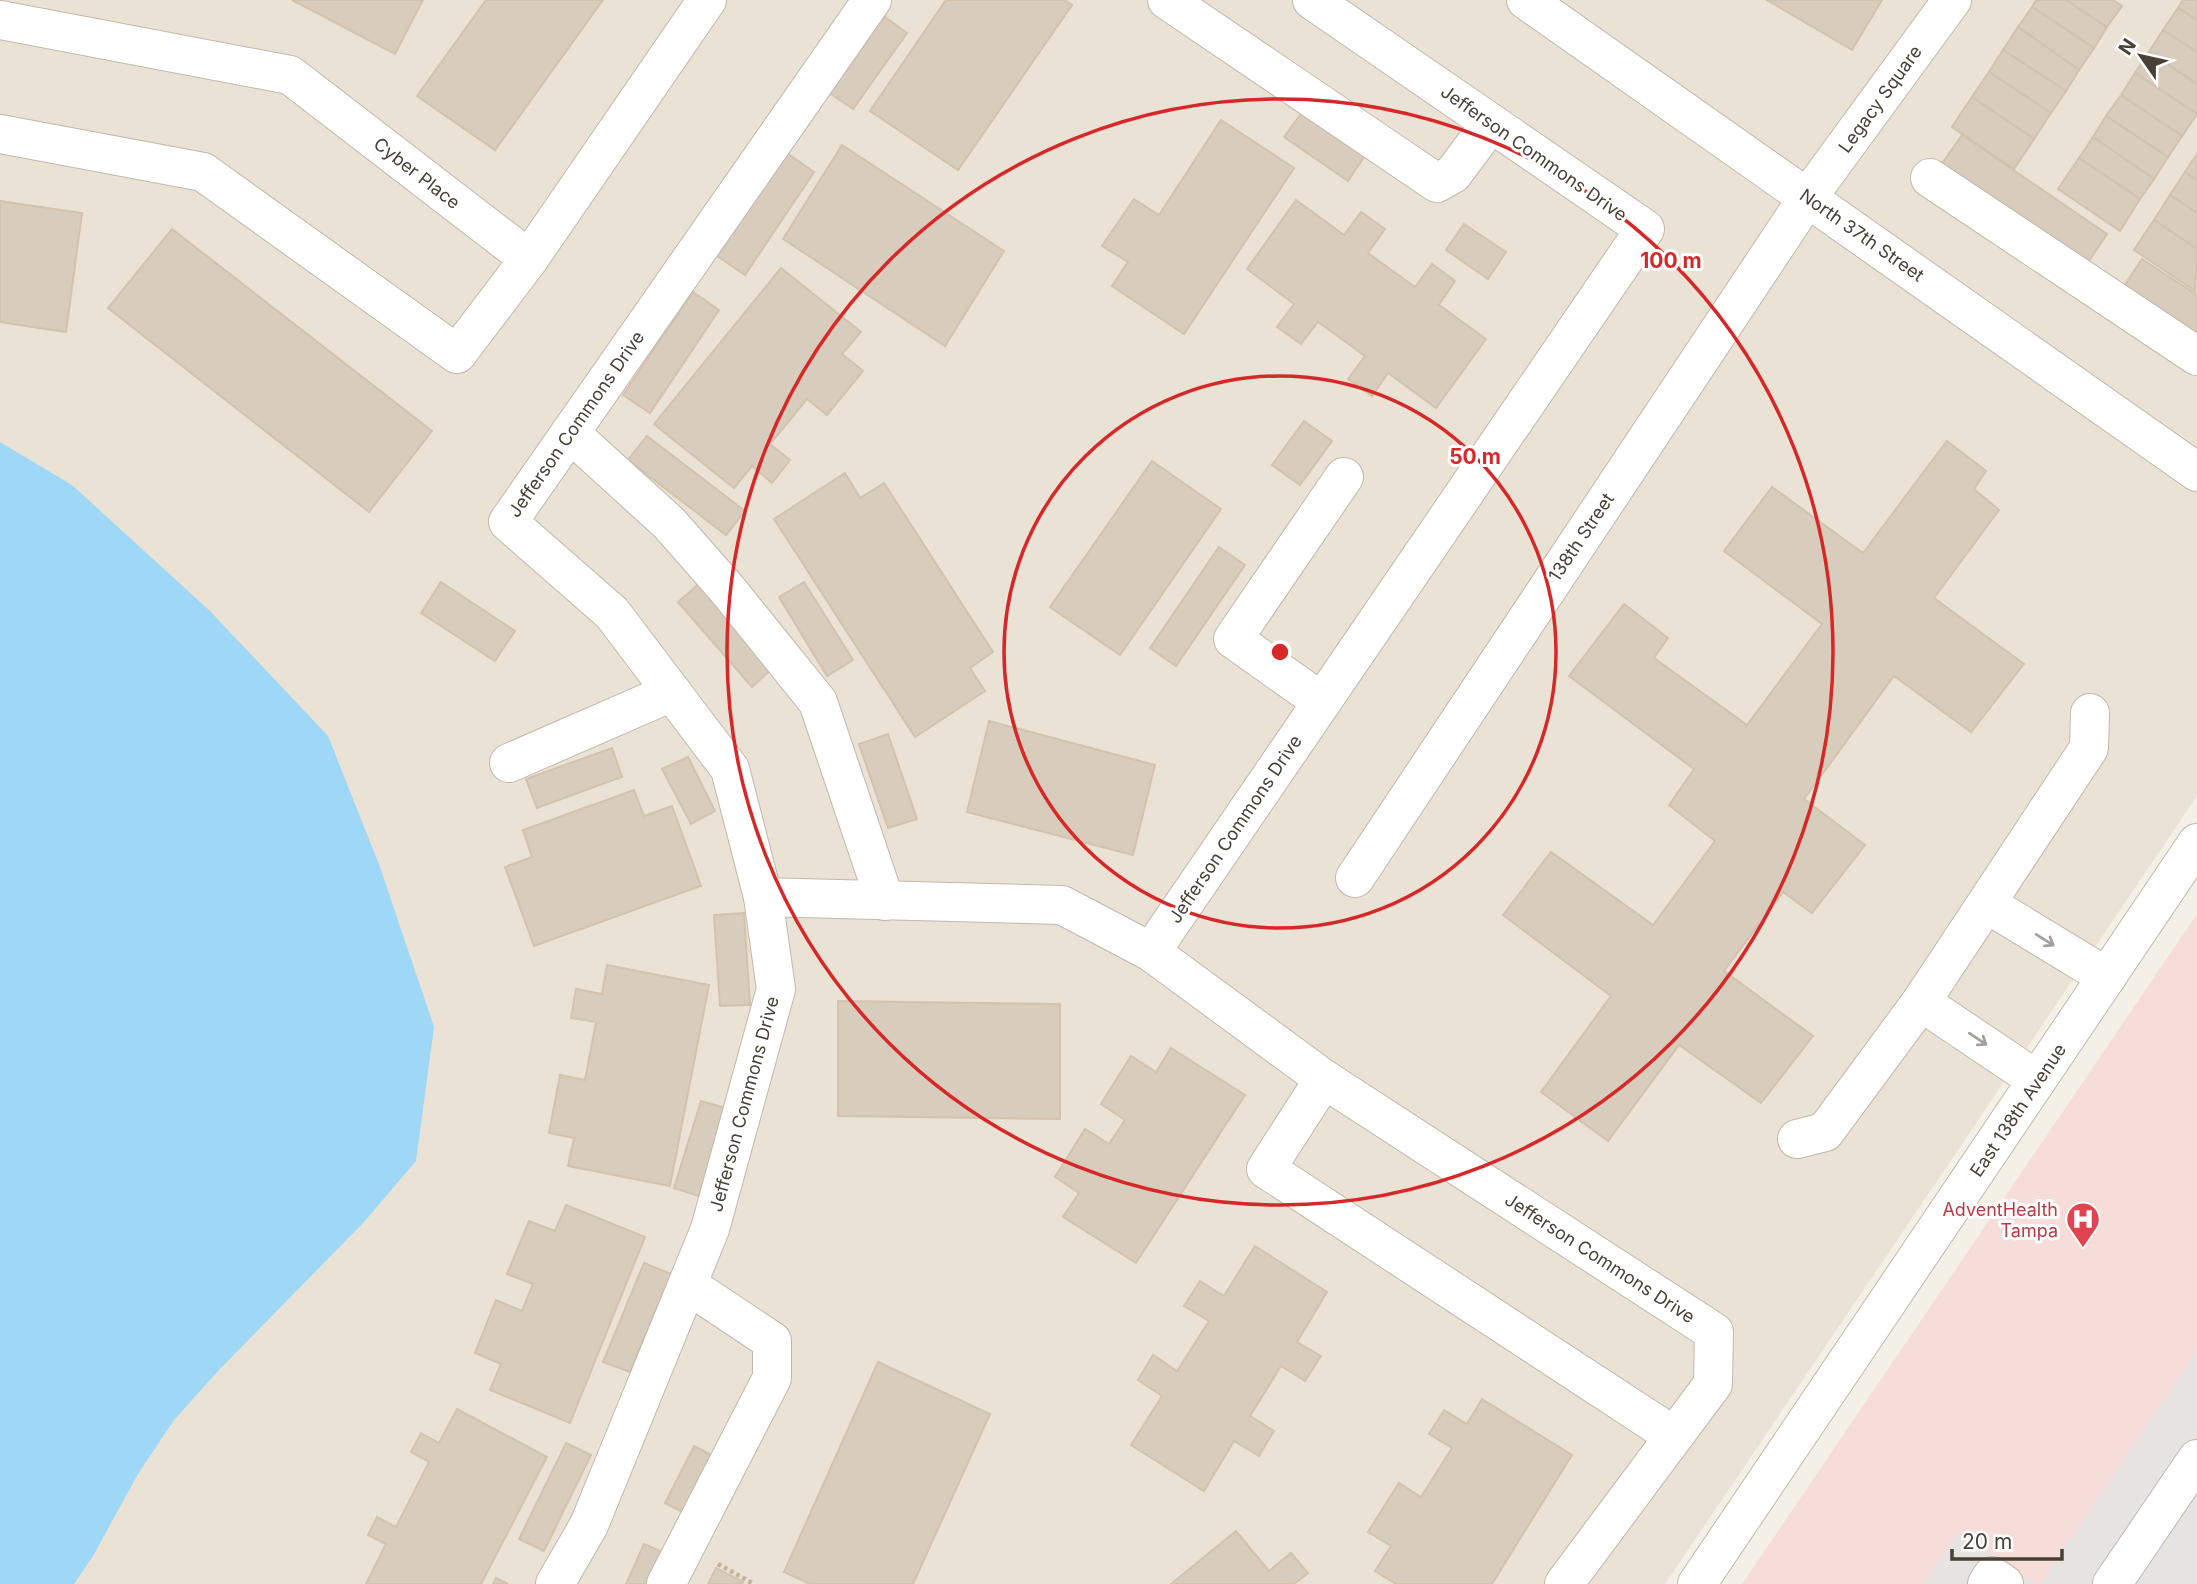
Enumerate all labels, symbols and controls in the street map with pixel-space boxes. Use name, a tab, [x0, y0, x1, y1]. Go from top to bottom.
north arrow	[2106, 21, 2176, 91]
text: N	[2114, 34, 2141, 59]
street label: Legacy Square	[1834, 41, 1926, 157]
street label: Jefferson Commons Drive	[1437, 81, 1631, 225]
street label: Cyber Place	[370, 133, 464, 213]
street label: North 37th Street	[1796, 184, 1928, 286]
text: 100 m	[1640, 248, 1702, 273]
street label: Jefferson Commons Drive	[504, 327, 648, 521]
text: 50 m	[1449, 444, 1501, 469]
street label: 138th Street	[1544, 489, 1618, 585]
centre of rings	[1268, 640, 1292, 664]
street label: Jefferson Commons Drive	[1164, 731, 1306, 927]
one-way arrow	[2034, 934, 2054, 948]
street label: Jefferson Commons Drive	[705, 994, 783, 1214]
one-way arrow	[1968, 1032, 1987, 1046]
street label: East 138th Avenue	[1966, 1040, 2070, 1180]
street label: Jefferson Commons Drive	[1501, 1189, 1699, 1327]
place label: AdventHealth Tampa	[1942, 1199, 2058, 1241]
hospital icon: AdventHealth Tampa	[2064, 1200, 2102, 1249]
scale bar	[1952, 1518, 2062, 1562]
text: 20 m	[1962, 1529, 2012, 1554]

